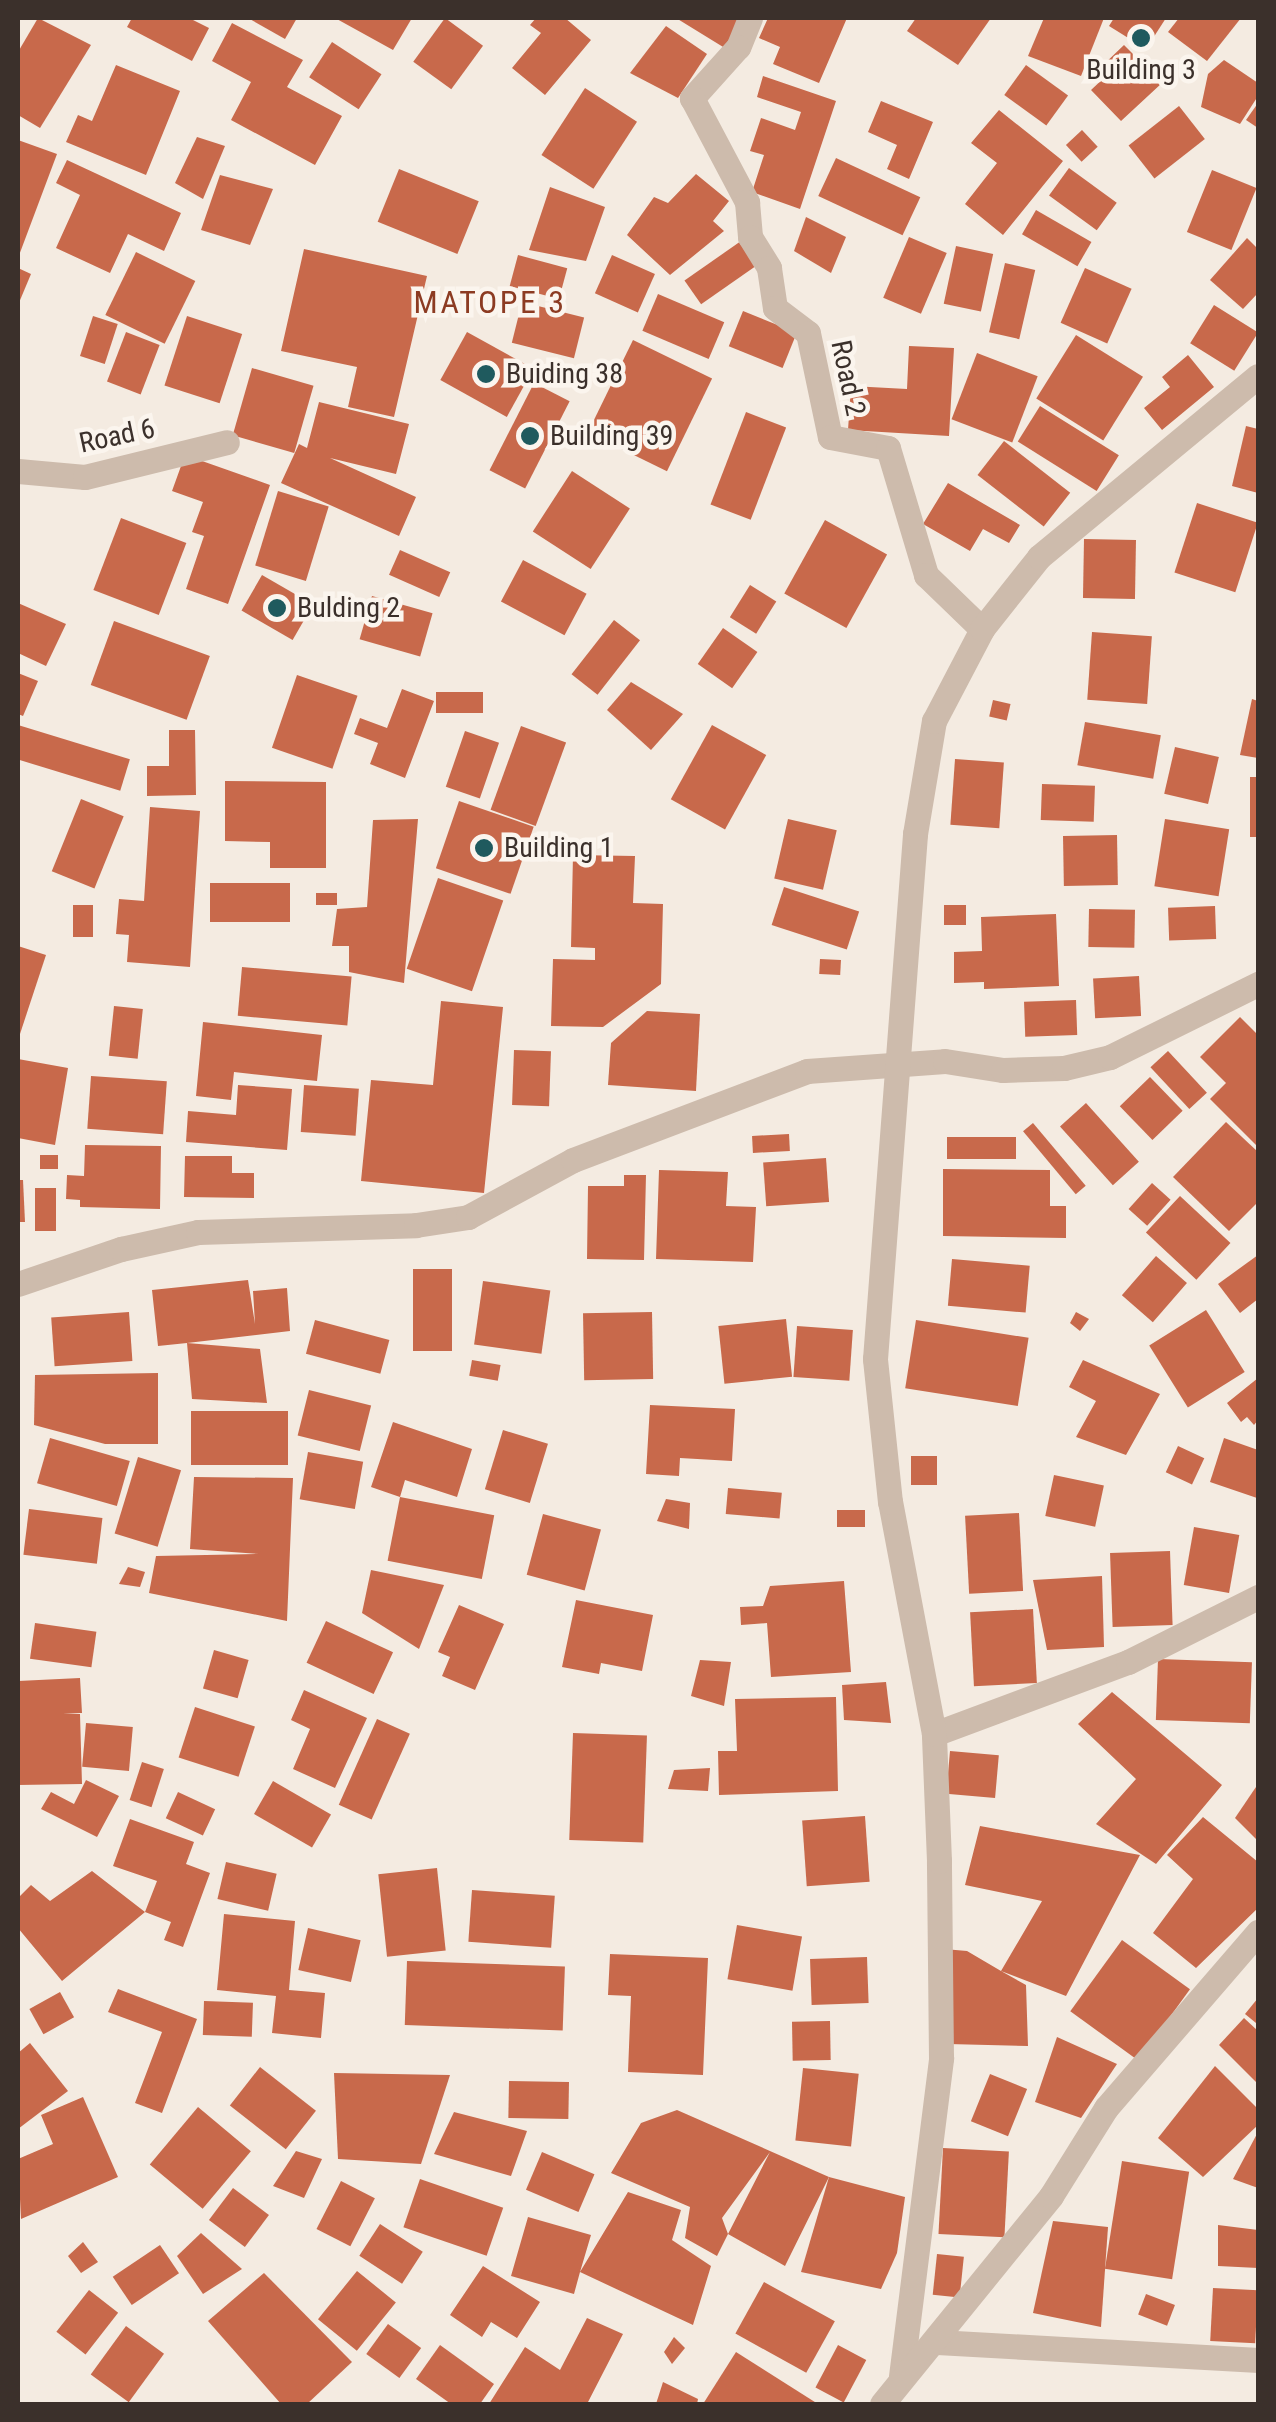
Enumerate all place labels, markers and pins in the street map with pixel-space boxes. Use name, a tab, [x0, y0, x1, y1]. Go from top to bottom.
marker: Building 3	[1130, 27, 1152, 49]
place label: Building 3	[1086, 53, 1196, 87]
place label: Buiding 38	[506, 357, 623, 391]
marker: Buiding 38	[475, 363, 497, 385]
place label: Building 39	[550, 419, 673, 453]
marker: Building 39	[519, 425, 541, 447]
place label: Bulding 2	[297, 591, 400, 625]
marker: Bulding 2	[266, 597, 288, 619]
place label: Building 1	[504, 831, 614, 865]
marker: Building 1	[473, 837, 495, 859]

